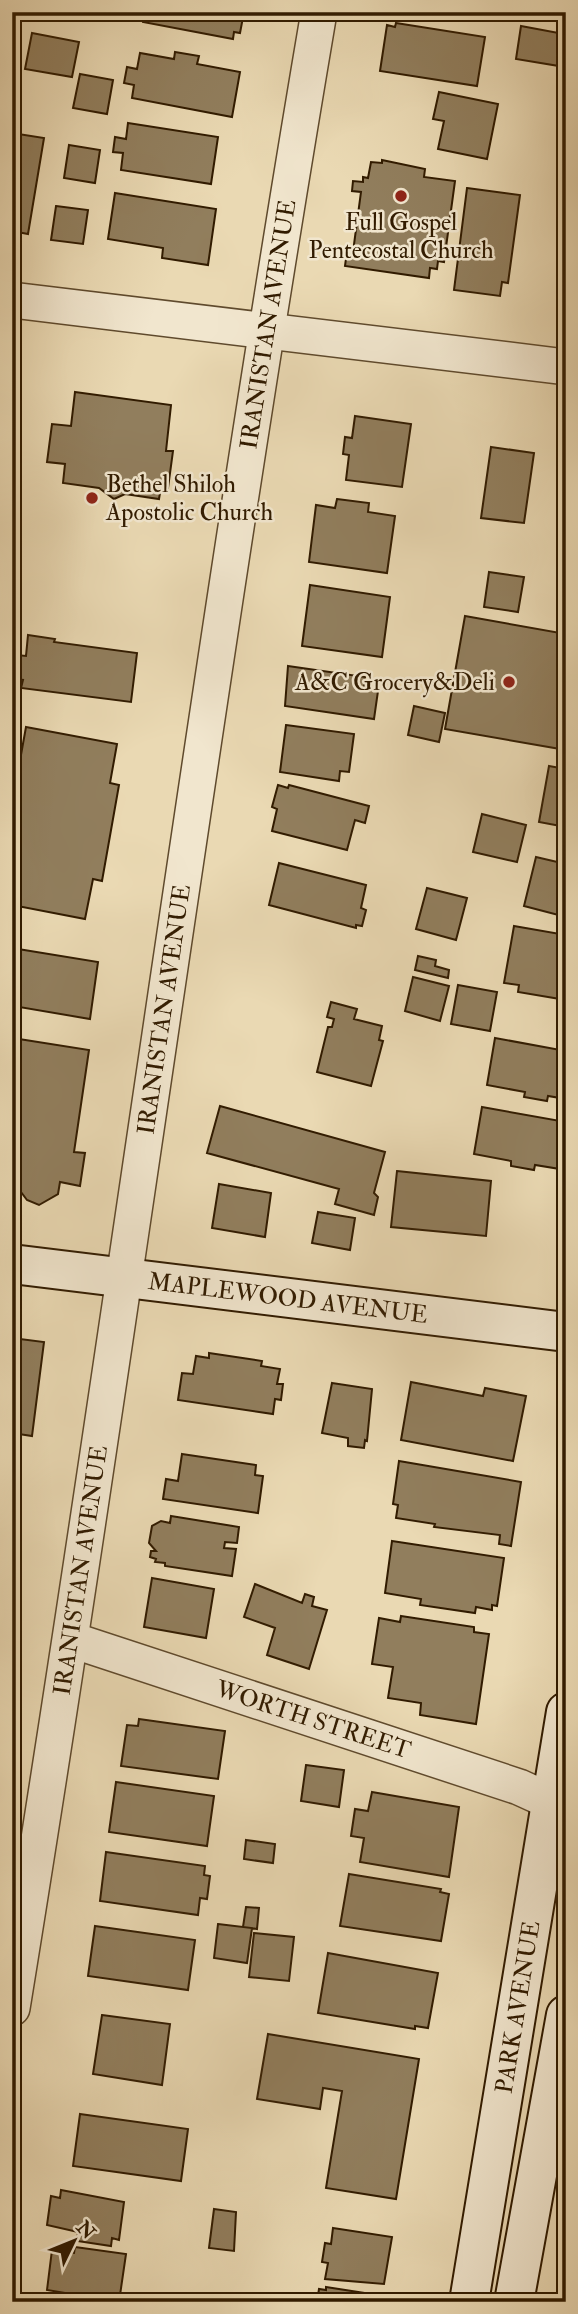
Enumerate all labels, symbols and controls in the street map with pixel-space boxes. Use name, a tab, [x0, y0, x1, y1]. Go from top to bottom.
marker: Full Gospel Pentecostal Church	[393, 188, 409, 204]
street label: IRANISTAN AVENUE	[233, 197, 304, 452]
place label: Full Gospel Pentecostal Church	[308, 207, 494, 266]
place label: Bethel Shiloh Apostolic Church	[105, 469, 273, 528]
marker: Bethel Shiloh Apostolic Church	[84, 490, 100, 506]
place label: A&C Grocery&Deli	[294, 667, 495, 698]
marker: A&C Grocery&Deli	[501, 674, 517, 690]
street label: IRANISTAN AVENUE	[130, 882, 198, 1137]
street label: MAPLEWOOD AVENUE	[146, 1266, 429, 1331]
street label: IRANISTAN AVENUE	[47, 1443, 115, 1698]
street label: WORTH STREET	[211, 1673, 415, 1766]
street label: PARK AVENUE	[489, 1918, 547, 2096]
north arrow	[38, 2206, 108, 2276]
text: N	[70, 2215, 101, 2245]

